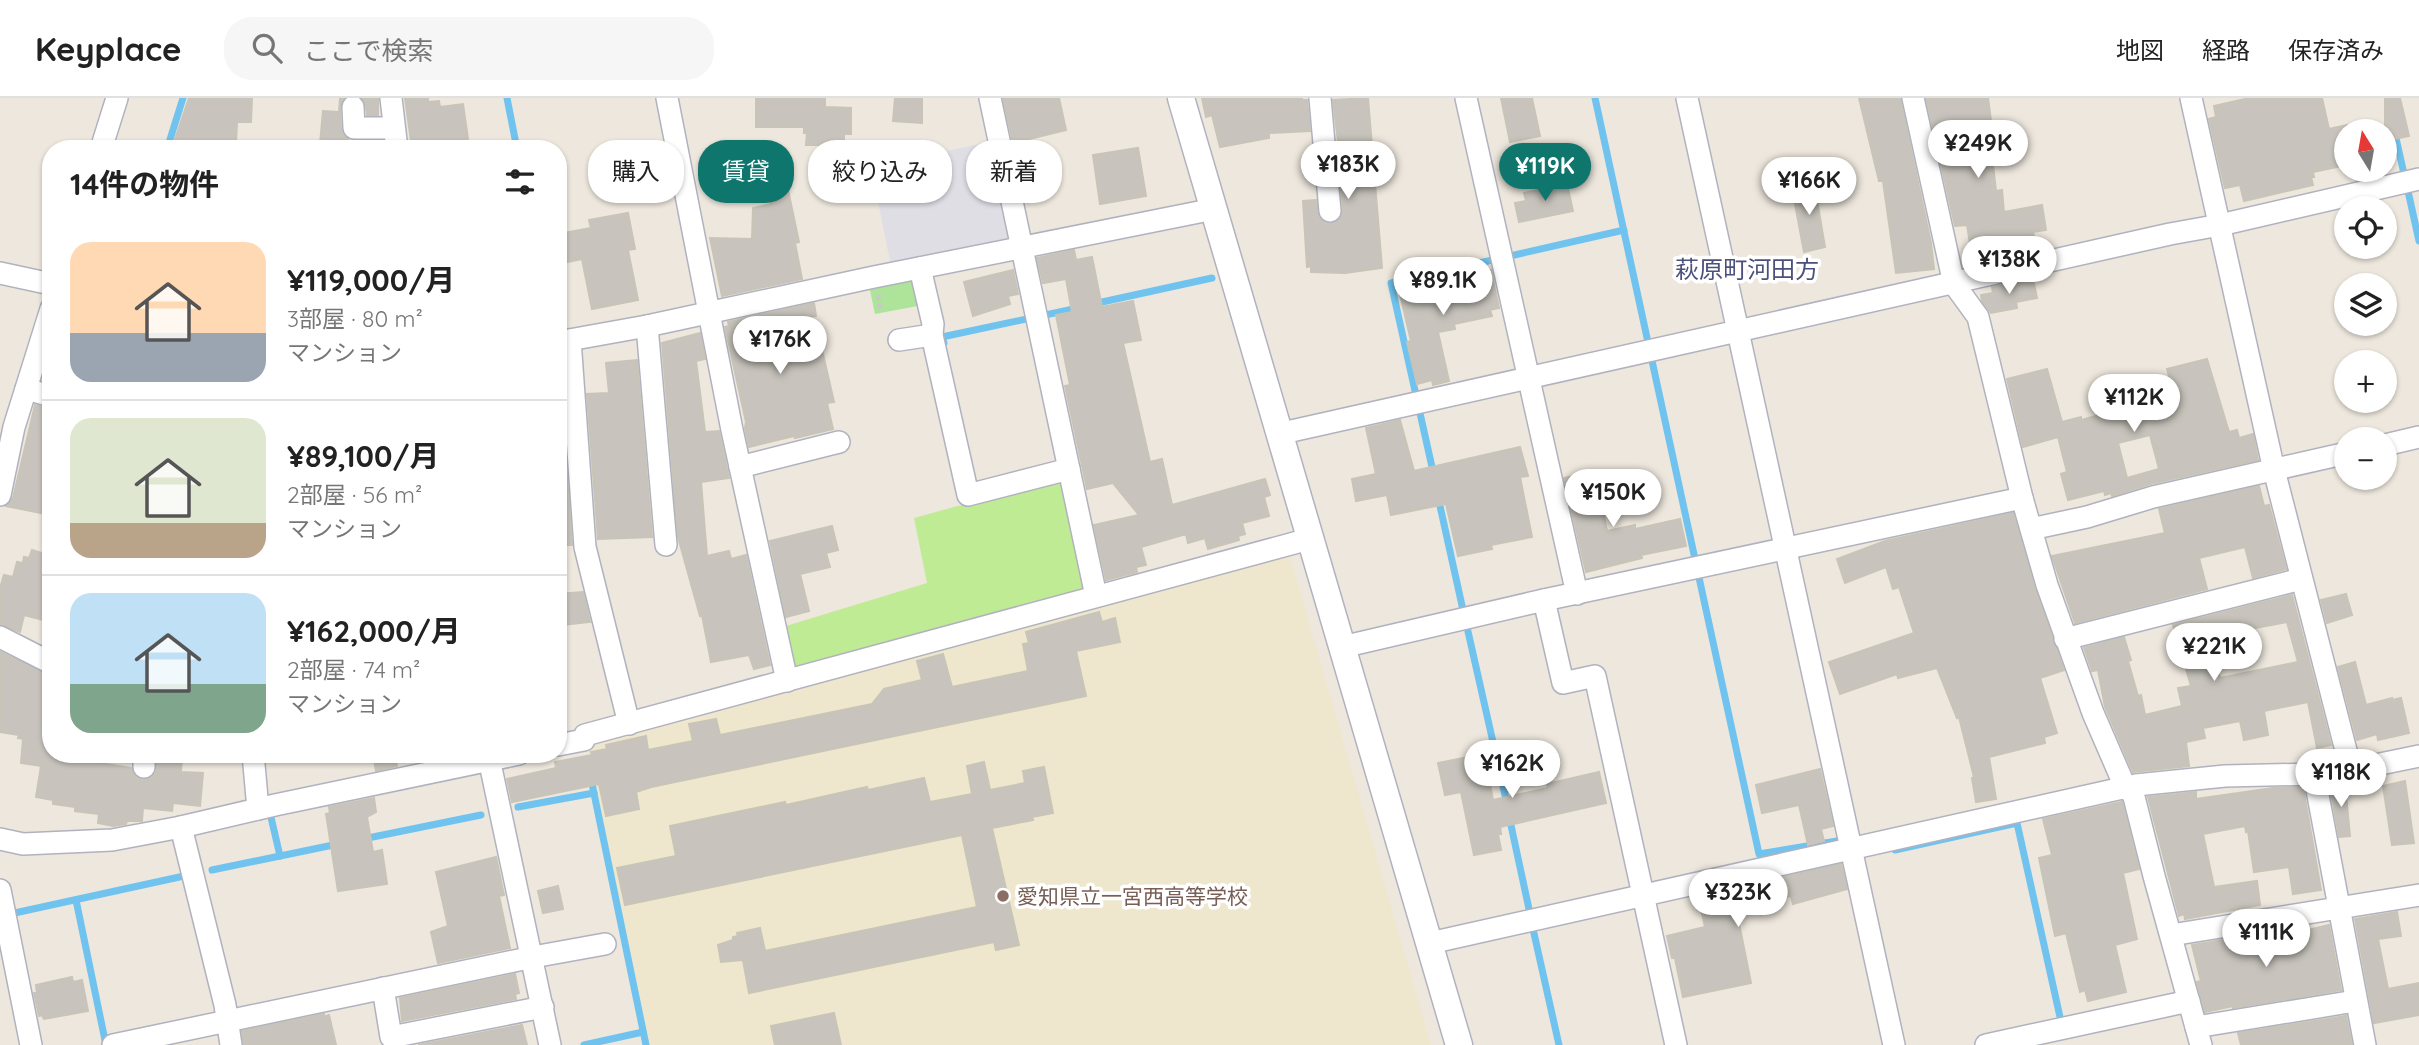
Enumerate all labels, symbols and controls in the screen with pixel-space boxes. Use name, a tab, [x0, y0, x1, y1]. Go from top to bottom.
search box	[224, 17, 714, 80]
text: Keyplace	[35, 28, 182, 69]
icon: search	[248, 29, 286, 67]
text: ここで検索	[304, 34, 434, 67]
text: 地図	[2116, 35, 2164, 65]
text: 経路	[2202, 35, 2250, 65]
text: 保存済み	[2288, 35, 2384, 65]
north arrow	[2334, 119, 2398, 182]
map controls	[2334, 119, 2397, 490]
pin: ¥249K	[1929, 120, 2027, 180]
text: ¥249K	[1944, 128, 2012, 157]
chip: 購入	[588, 140, 684, 203]
chip: 賃貸	[698, 140, 794, 203]
chip: 絞り込み	[808, 140, 952, 203]
chip: 新着	[966, 140, 1062, 203]
pin: ¥183K	[1299, 141, 1397, 201]
pin: ¥119K	[1496, 144, 1594, 203]
text: ¥183K	[1317, 149, 1379, 178]
text: ¥119K	[1515, 151, 1575, 180]
pin: ¥166K	[1760, 158, 1858, 217]
icon: filters	[501, 163, 539, 201]
text: 14件の物件	[70, 165, 219, 203]
text: ¥166K	[1777, 165, 1841, 194]
button: locate	[2334, 196, 2397, 259]
pin: ¥138K	[1960, 236, 2058, 296]
text: ¥138K	[1978, 244, 2040, 273]
district label: 萩原町河田方	[1675, 254, 1819, 284]
pin: ¥89.1K	[1386, 258, 1500, 317]
text: ¥119,000/月	[287, 261, 455, 299]
text: ¥89.1K	[1409, 265, 1477, 294]
icon: home	[126, 270, 210, 354]
button: layers	[2334, 273, 2397, 336]
text: 3部屋 · 80 m²	[287, 304, 423, 333]
pin: ¥176K	[731, 316, 829, 376]
text: ¥176K	[749, 324, 811, 353]
text: マンション	[287, 338, 402, 367]
button: +	[2334, 350, 2397, 413]
pin: ¥112K	[2085, 374, 2183, 434]
text: ¥112K	[2104, 382, 2164, 411]
button: −	[2334, 427, 2397, 490]
text: ¥89,100/月	[287, 437, 439, 475]
icon: home	[126, 446, 210, 530]
pin: ¥150K	[1564, 470, 1662, 529]
text: ¥150K	[1580, 477, 1646, 506]
text: 2部屋 · 56 m²	[287, 480, 422, 509]
text: マンション	[287, 514, 402, 543]
text: ¥162,000/月	[287, 612, 461, 650]
icon: home	[126, 621, 210, 705]
pin: ¥221K	[2165, 624, 2263, 683]
text: ¥221K	[2182, 631, 2246, 660]
text: 2部屋 · 74 m²	[287, 655, 420, 684]
text: マンション	[287, 689, 402, 718]
pin: ¥162K	[1463, 740, 1561, 800]
text: ¥162K	[1480, 748, 1544, 777]
pin: ¥118K	[2292, 750, 2390, 809]
text: ¥118K	[2311, 757, 2371, 786]
pin: ¥323K	[1689, 870, 1787, 929]
text: ¥323K	[1705, 877, 1771, 906]
place label: 愛知県立一宮西高等学校	[1017, 883, 1248, 909]
marker: 愛知県立一宮西高等学校	[995, 888, 1011, 904]
pin: ¥111K	[2217, 910, 2315, 969]
text: ¥111K	[2238, 917, 2294, 946]

